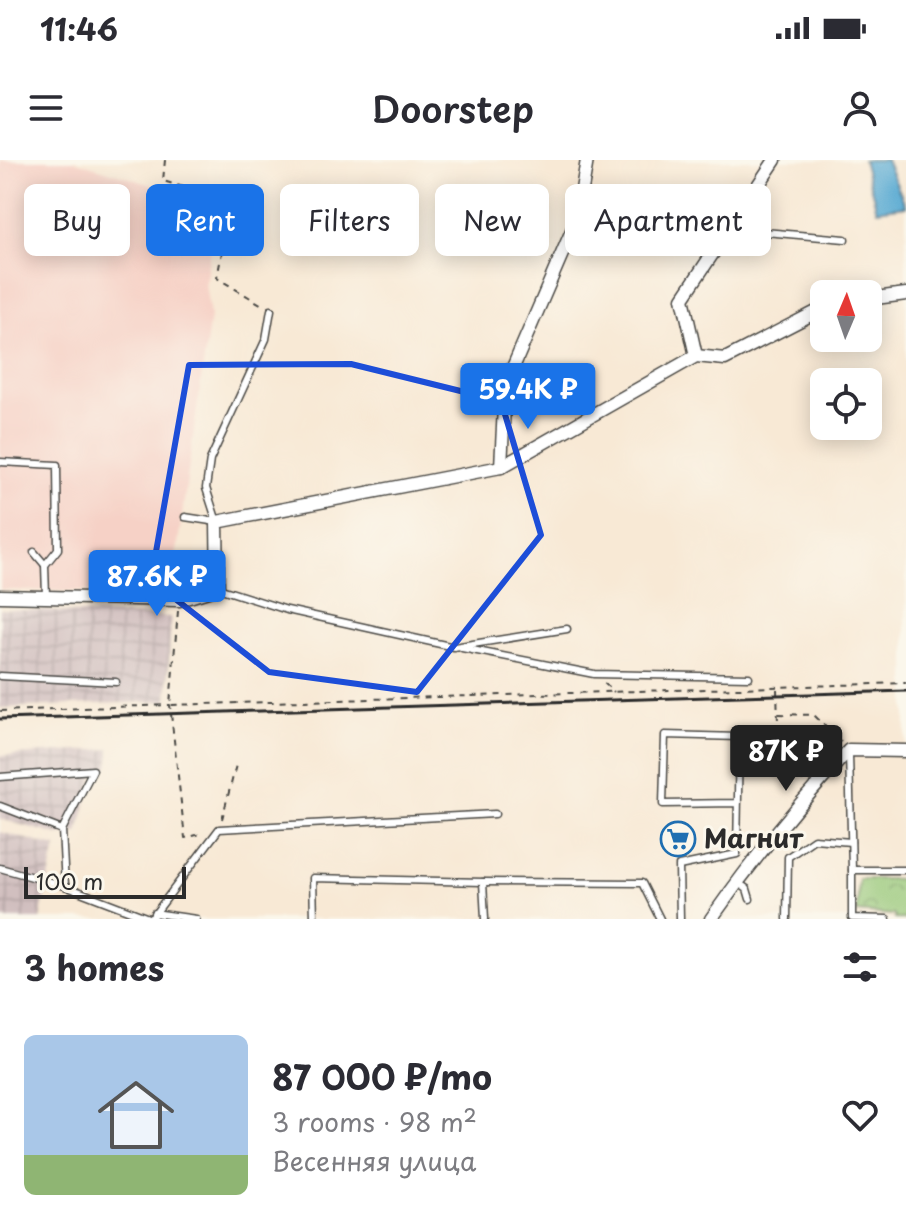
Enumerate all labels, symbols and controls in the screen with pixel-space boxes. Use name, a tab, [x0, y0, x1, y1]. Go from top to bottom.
text: 11:46	[40, 6, 118, 51]
text: Doorstep	[372, 81, 534, 135]
icon: menu	[24, 86, 68, 130]
icon: person	[838, 86, 882, 130]
chip: Buy	[24, 184, 130, 256]
chip: Rent	[146, 184, 264, 256]
chip: Filters	[280, 184, 419, 256]
chip: New	[435, 184, 549, 256]
chip: Apartment	[565, 184, 771, 256]
north arrow	[810, 280, 882, 352]
map controls	[810, 280, 882, 440]
pin: 59.4K ₽	[454, 363, 602, 431]
button: locate	[810, 368, 882, 440]
text: 59.4K ₽	[478, 369, 578, 408]
pin: 87.6K ₽	[83, 550, 231, 618]
text: 87.6K ₽	[107, 556, 207, 595]
pin: 87K ₽	[730, 725, 842, 793]
text: 87K ₽	[748, 731, 824, 770]
place label: Магнит	[704, 818, 804, 857]
supermarket icon: Магнит	[659, 820, 697, 858]
scale bar	[24, 863, 186, 899]
text: 100 m	[36, 864, 103, 897]
text: 3 homes	[24, 941, 164, 993]
icon: filters	[838, 945, 882, 989]
text: 87 000 ₽/mo	[272, 1050, 492, 1102]
icon: home	[88, 1067, 184, 1163]
icon: heart	[838, 1093, 882, 1137]
text: 3 rooms · 98 m²	[272, 1102, 477, 1141]
text: Весенняя улица	[272, 1141, 476, 1180]

